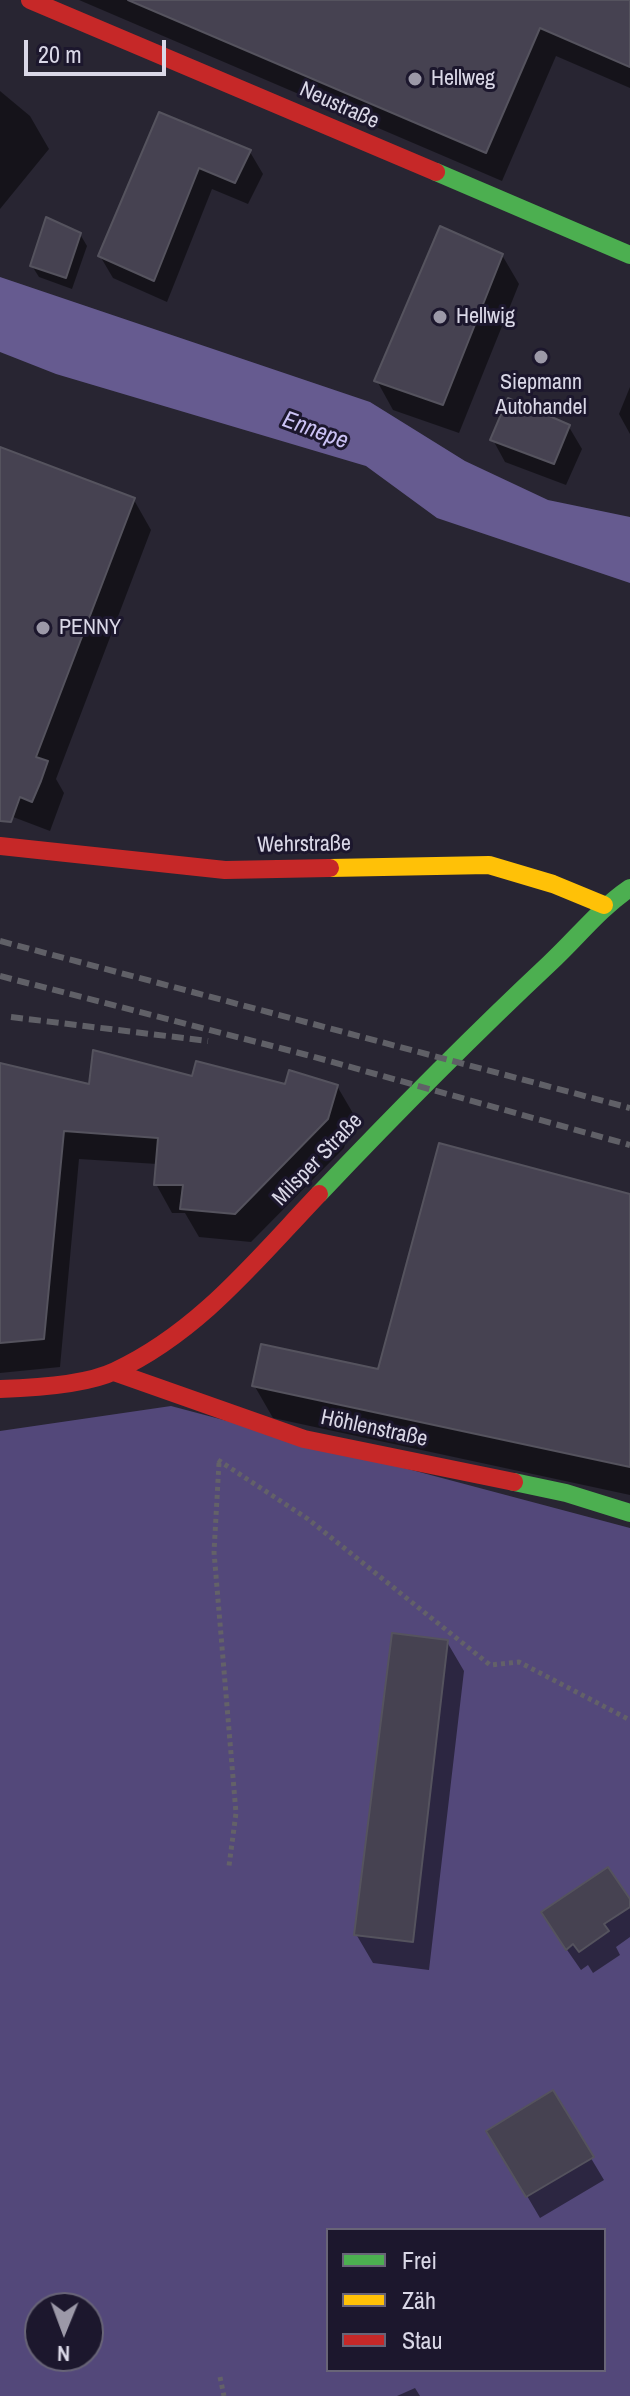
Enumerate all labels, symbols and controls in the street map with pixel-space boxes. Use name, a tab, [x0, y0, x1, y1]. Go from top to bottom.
scale bar	[28, 24, 170, 74]
text: 20 m	[38, 38, 82, 70]
place label: Hellweg	[431, 66, 495, 92]
marker: Hellweg	[406, 70, 424, 88]
street label: Neustraße	[295, 77, 383, 135]
place label: Hellwig	[456, 304, 515, 330]
marker: Hellwig	[431, 308, 449, 326]
marker: Siepmann Autohandel	[532, 348, 550, 366]
place label: Siepmann Autohandel	[495, 370, 587, 422]
water label: Ennepe	[278, 406, 352, 456]
place label: PENNY	[59, 615, 121, 641]
marker: PENNY	[34, 619, 52, 637]
street label: Wehrstraße	[257, 831, 351, 859]
street label: Milsper Straße	[267, 1108, 369, 1212]
street label: Höhlenstraße	[318, 1405, 430, 1453]
legend	[326, 2228, 606, 2372]
text: Frei	[402, 2244, 437, 2276]
text: Zäh	[402, 2284, 436, 2316]
north arrow	[24, 2292, 104, 2372]
text: Stau	[402, 2324, 443, 2356]
text: N	[57, 2339, 70, 2369]

